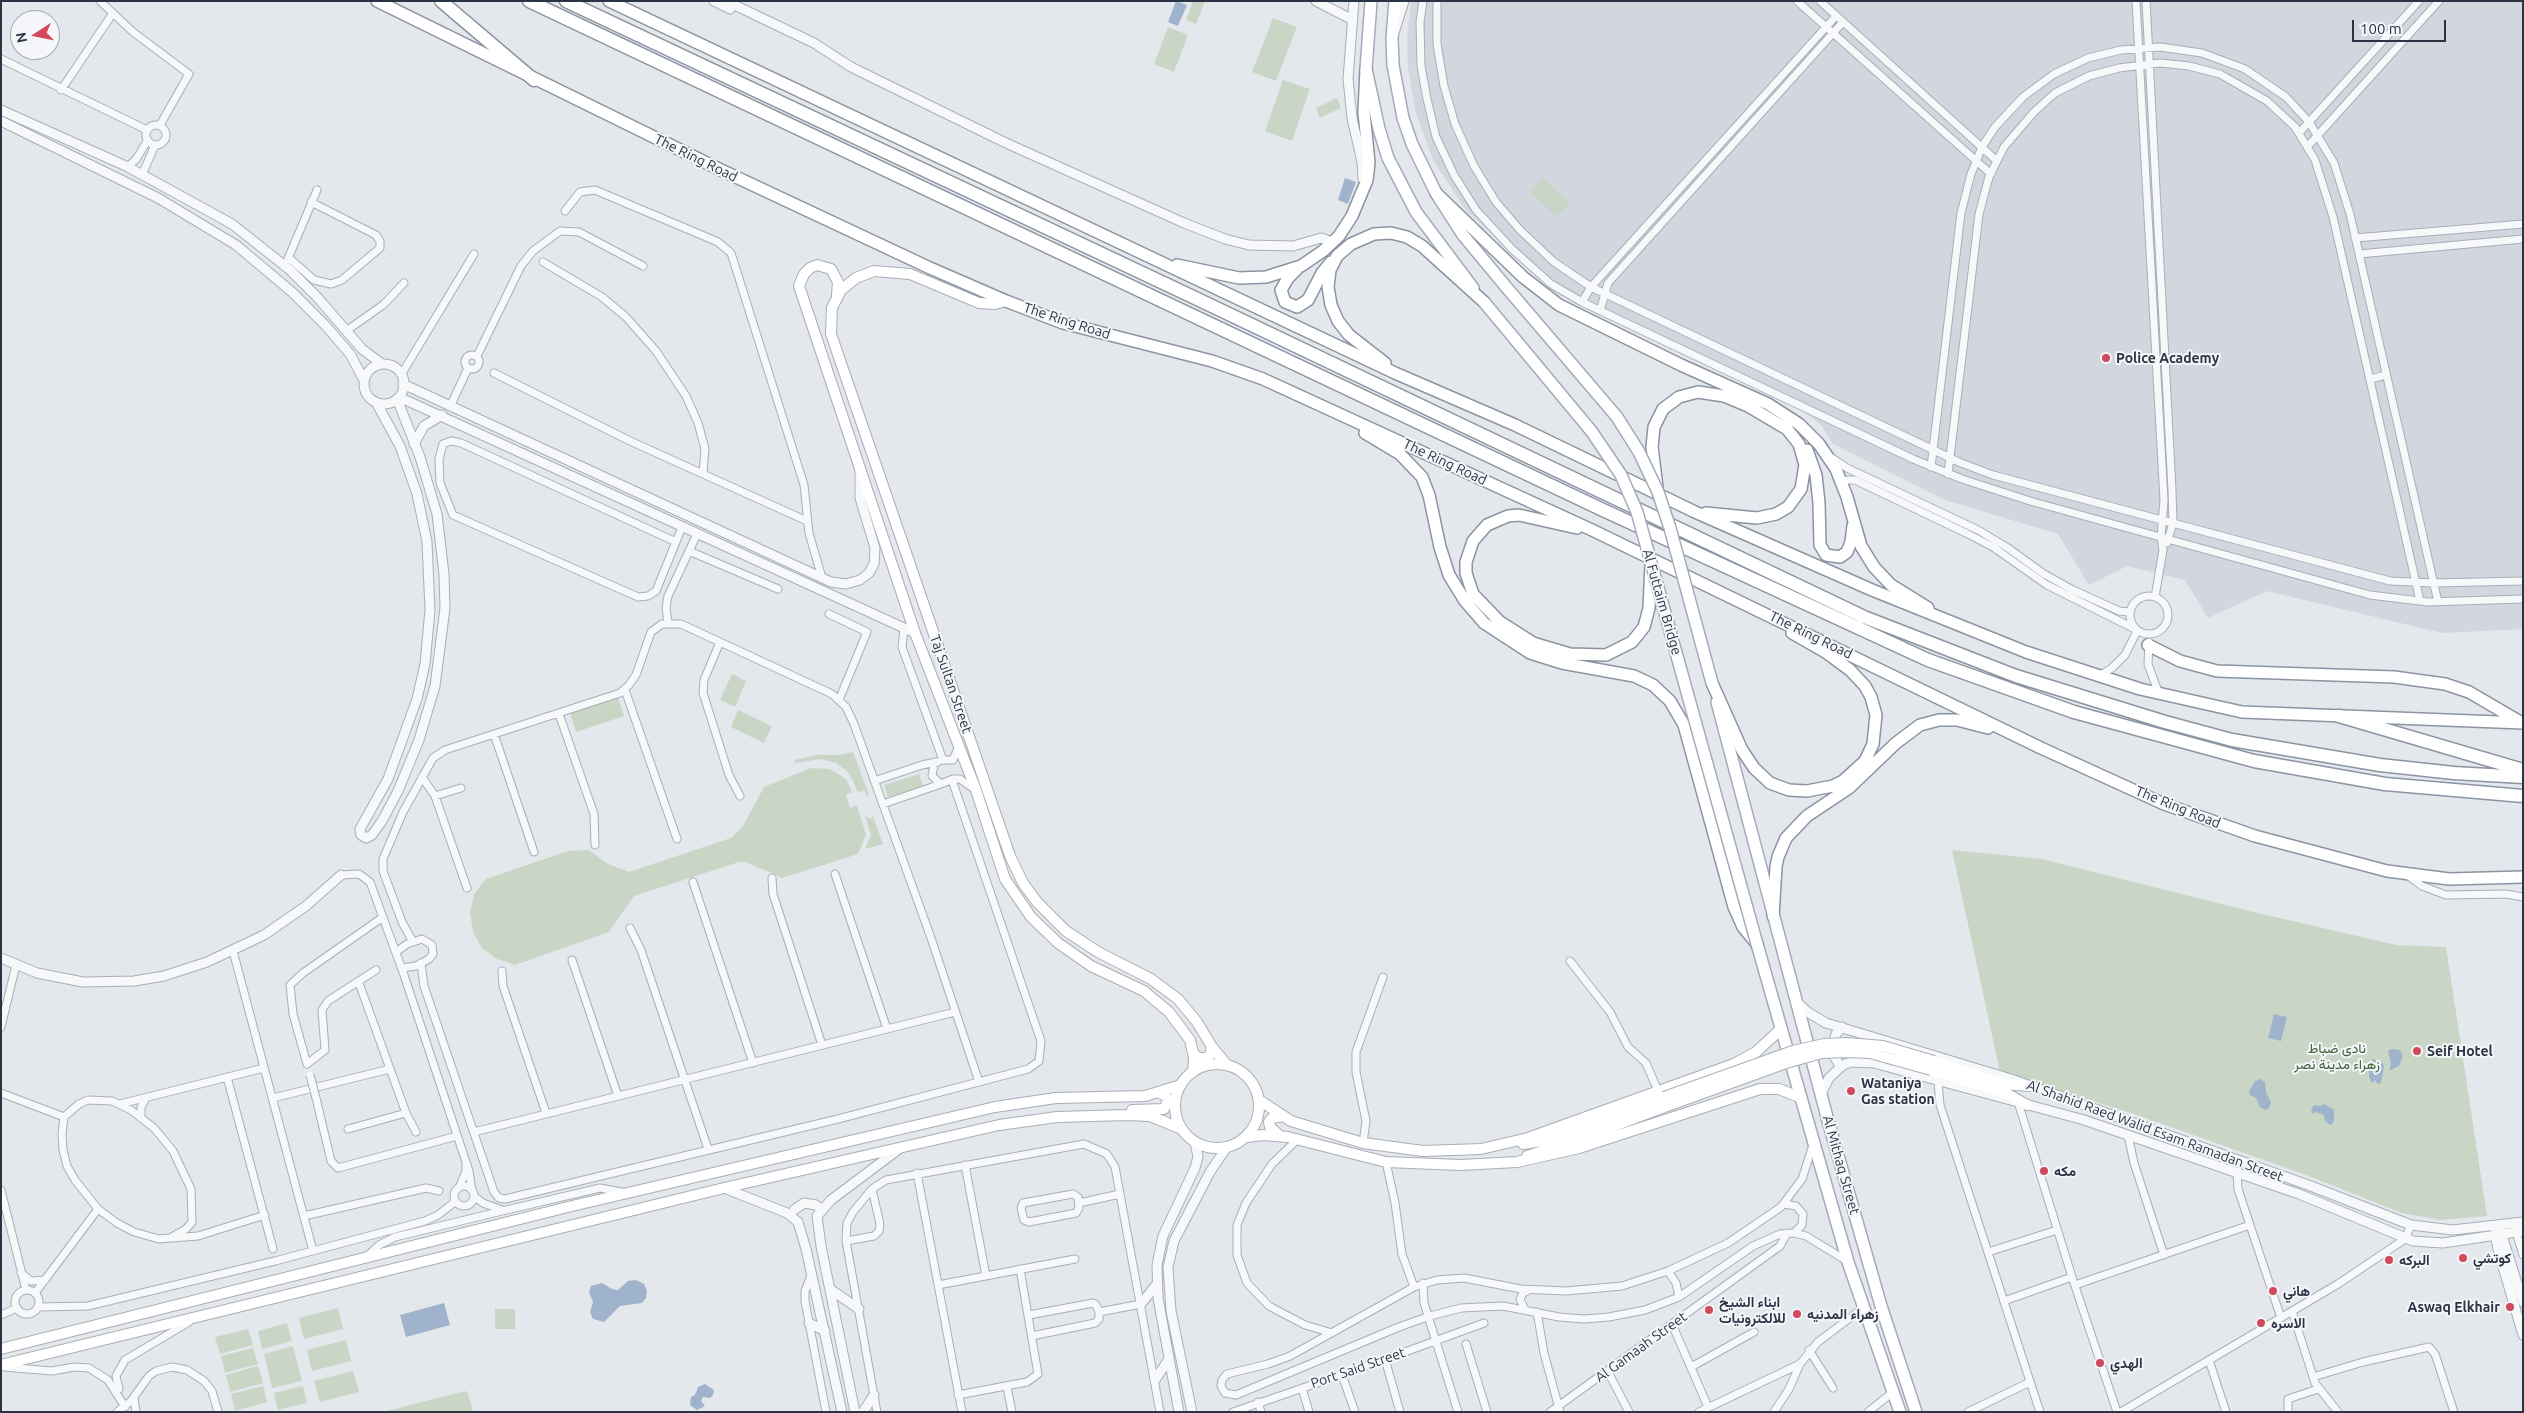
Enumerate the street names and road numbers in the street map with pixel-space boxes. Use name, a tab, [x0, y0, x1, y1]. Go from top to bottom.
street label: The Ring Road	[652, 131, 740, 185]
street label: The Ring Road	[1021, 299, 1113, 343]
street label: The Ring Road	[1400, 435, 1490, 489]
street label: Al Futtaim Bridge	[1639, 547, 1685, 657]
street label: The Ring Road	[1767, 608, 1855, 662]
street label: Taj Sultan Street	[926, 633, 976, 735]
street label: The Ring Road	[2133, 782, 2223, 832]
street label: Al Shahid Raed Walid Esam Ramadan Street	[2024, 1077, 2286, 1185]
street label: Al Mithaq Street	[1819, 1113, 1863, 1217]
street label: Al Gamaah Street	[1592, 1308, 1690, 1386]
street label: Port Said Street	[1309, 1344, 1407, 1392]

